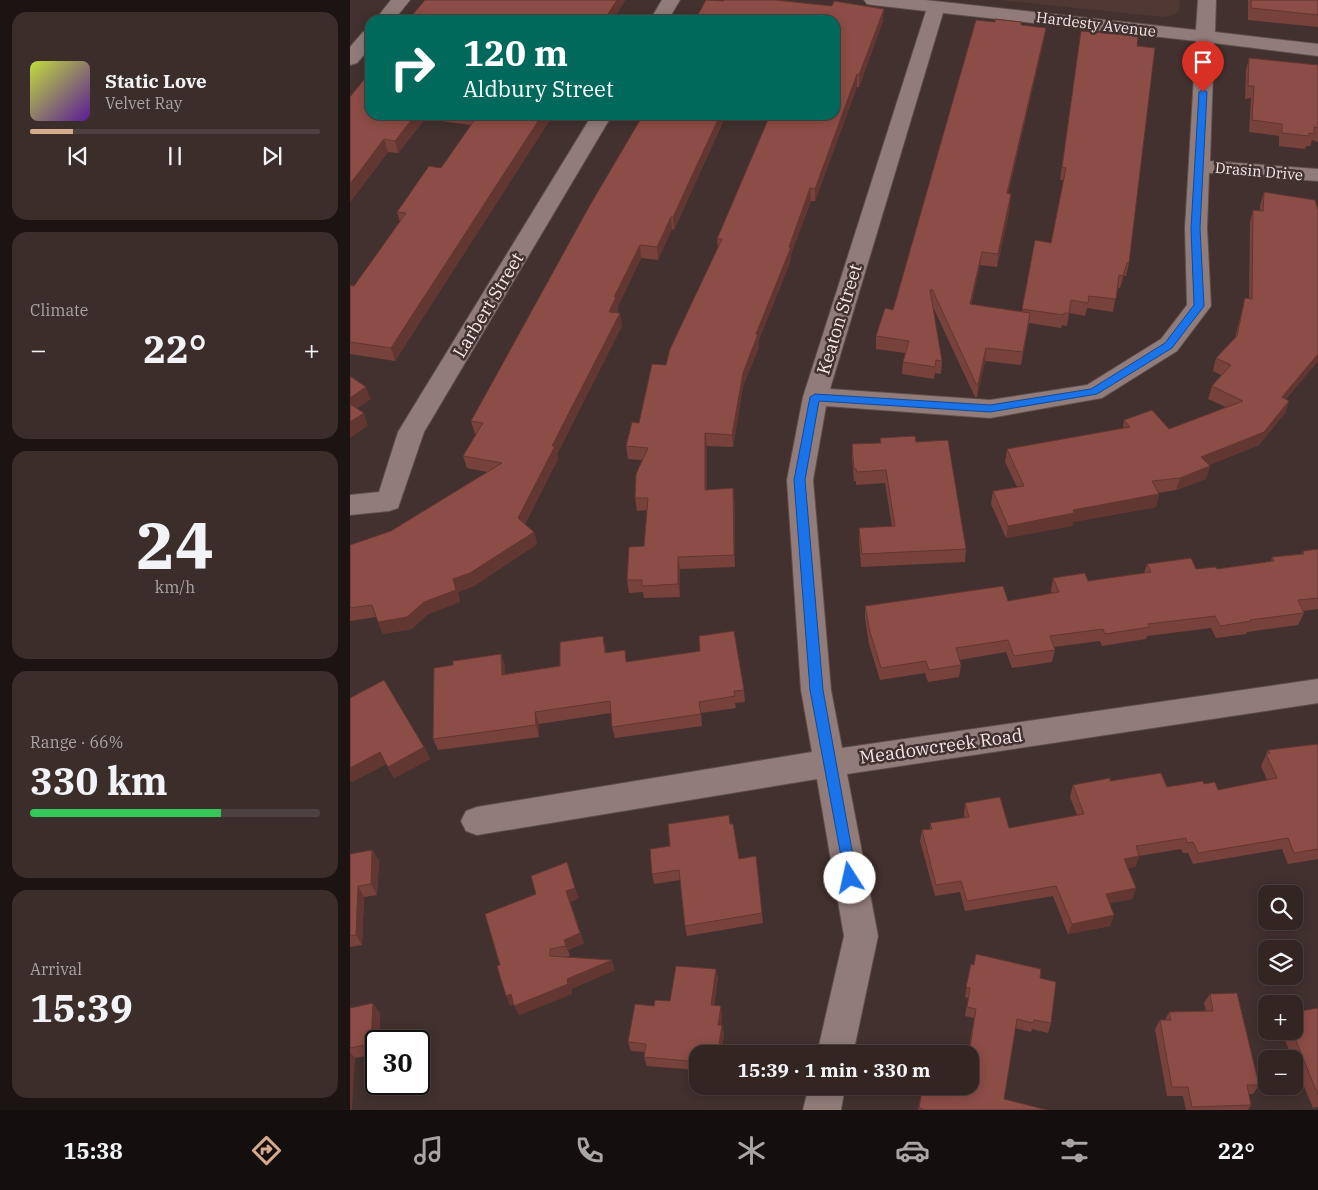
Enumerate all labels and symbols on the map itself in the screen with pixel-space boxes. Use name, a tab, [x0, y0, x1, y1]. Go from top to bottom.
street label: Hardesty Avenue	[1035, 7, 1157, 41]
pin	[1182, 41, 1224, 92]
street label: Drasin Drive	[1214, 158, 1304, 184]
street label: Larbert Street	[448, 248, 528, 362]
street label: Keaton Street	[811, 261, 867, 377]
street label: Meadowcreek Road	[858, 723, 1024, 769]
position arrow	[823, 851, 875, 903]
speed limit sign: 30	[365, 1030, 430, 1095]

